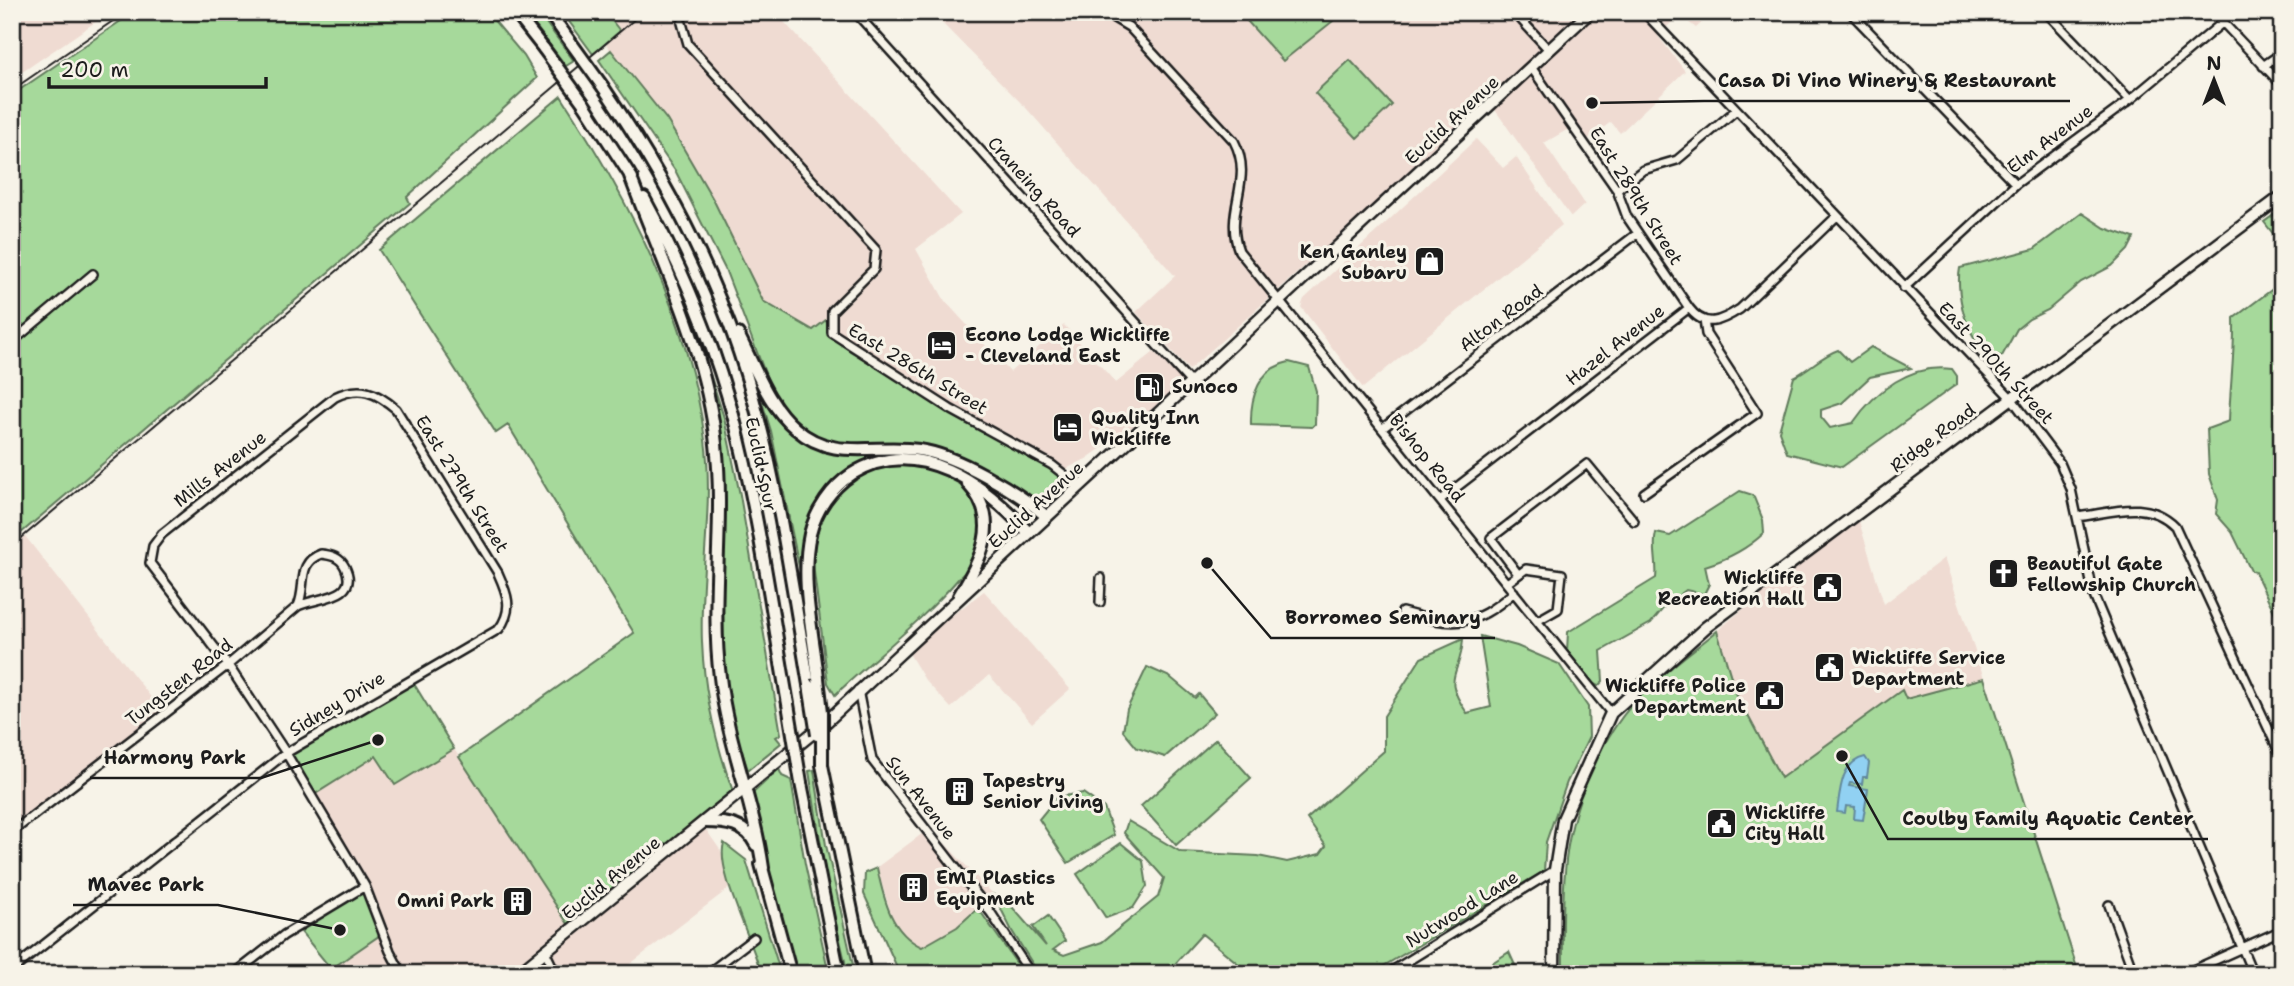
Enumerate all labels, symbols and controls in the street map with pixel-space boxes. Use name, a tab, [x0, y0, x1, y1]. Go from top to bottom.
scale bar	[49, 46, 266, 90]
north arrow	[2178, 46, 2248, 116]
text: N	[2206, 51, 2222, 76]
text: 200 m	[60, 56, 129, 84]
callout: Casa Di Vino Winery & Restaurant	[1704, 61, 2070, 101]
text: Casa Di Vino Winery & Restaurant	[1718, 68, 2056, 93]
street label: Euclid Avenue	[1400, 70, 1504, 170]
street label: Elm Avenue	[2002, 99, 2098, 179]
street label: East 289th Street	[1584, 122, 1688, 270]
street label: Craneing Road	[982, 131, 1086, 243]
place label: Ken Ganley Subaru	[1300, 240, 1407, 285]
shop icon: Ken Ganley Subaru	[1413, 245, 1447, 279]
street label: Alton Road	[1454, 279, 1548, 357]
street label: East 290th Street	[1933, 297, 2059, 429]
street label: Hazel Avenue	[1561, 299, 1669, 391]
street label: East 286th Street	[844, 318, 992, 420]
place label: Econo Lodge Wickliffe - Cleveland East	[965, 323, 1170, 368]
hotel icon: Econo Lodge Wickliffe - Cleveland East	[925, 328, 959, 362]
fuel station icon: Sunoco	[1132, 370, 1166, 404]
place label: Sunoco	[1172, 375, 1238, 399]
street label: Ridge Road	[1885, 398, 1981, 478]
place label: Quality Inn Wickliffe	[1091, 406, 1199, 451]
street label: Bishop Road	[1384, 409, 1470, 507]
street label: East 279th Street	[410, 411, 514, 558]
hotel icon: Quality Inn Wickliffe	[1051, 411, 1085, 445]
street label: Euclid Spur	[739, 415, 783, 513]
street label: Mills Avenue	[169, 425, 271, 513]
street label: Euclid Avenue	[983, 456, 1089, 554]
place label: Beautiful Gate Fellowship Church	[2027, 552, 2196, 597]
church icon: Beautiful Gate Fellowship Church	[1987, 557, 2021, 591]
place label: Wickliffe Recreation Hall	[1658, 566, 1804, 611]
public building icon: Wickliffe Recreation Hall	[1810, 571, 1844, 605]
callout: Borromeo Seminary	[1271, 598, 1495, 638]
text: Borromeo Seminary	[1285, 605, 1481, 630]
street label: Tungsten Road	[121, 633, 237, 731]
place label: Wickliffe Service Department	[1852, 646, 2006, 691]
public building icon: Wickliffe Service Department	[1812, 651, 1846, 685]
street label: Sidney Drive	[285, 666, 389, 742]
place label: Wickliffe Police Department	[1605, 674, 1746, 719]
public building icon: Wickliffe Police Department	[1752, 679, 1786, 713]
callout: Harmony Park	[90, 738, 261, 778]
text: Harmony Park	[104, 745, 246, 770]
street label: Sun Avenue	[881, 751, 961, 845]
place label: Tapestry Senior Living	[983, 769, 1104, 814]
building icon: Tapestry Senior Living	[943, 774, 977, 808]
callout: Coulby Family Aquatic Center	[1888, 799, 2208, 839]
place label: Wickliffe City Hall	[1745, 801, 1826, 846]
public building icon: Wickliffe City Hall	[1705, 806, 1739, 840]
text: Coulby Family Aquatic Center	[1902, 806, 2194, 831]
street label: Euclid Avenue	[557, 831, 665, 925]
callout: Mavec Park	[73, 865, 218, 905]
street label: Nutwood Lane	[1401, 865, 1523, 953]
place label: EMI Plastics Equipment	[936, 866, 1055, 911]
building icon: EMI Plastics Equipment	[896, 871, 930, 905]
text: Mavec Park	[88, 872, 204, 897]
building icon: Omni Park	[500, 884, 534, 918]
place label: Omni Park	[397, 889, 494, 913]

